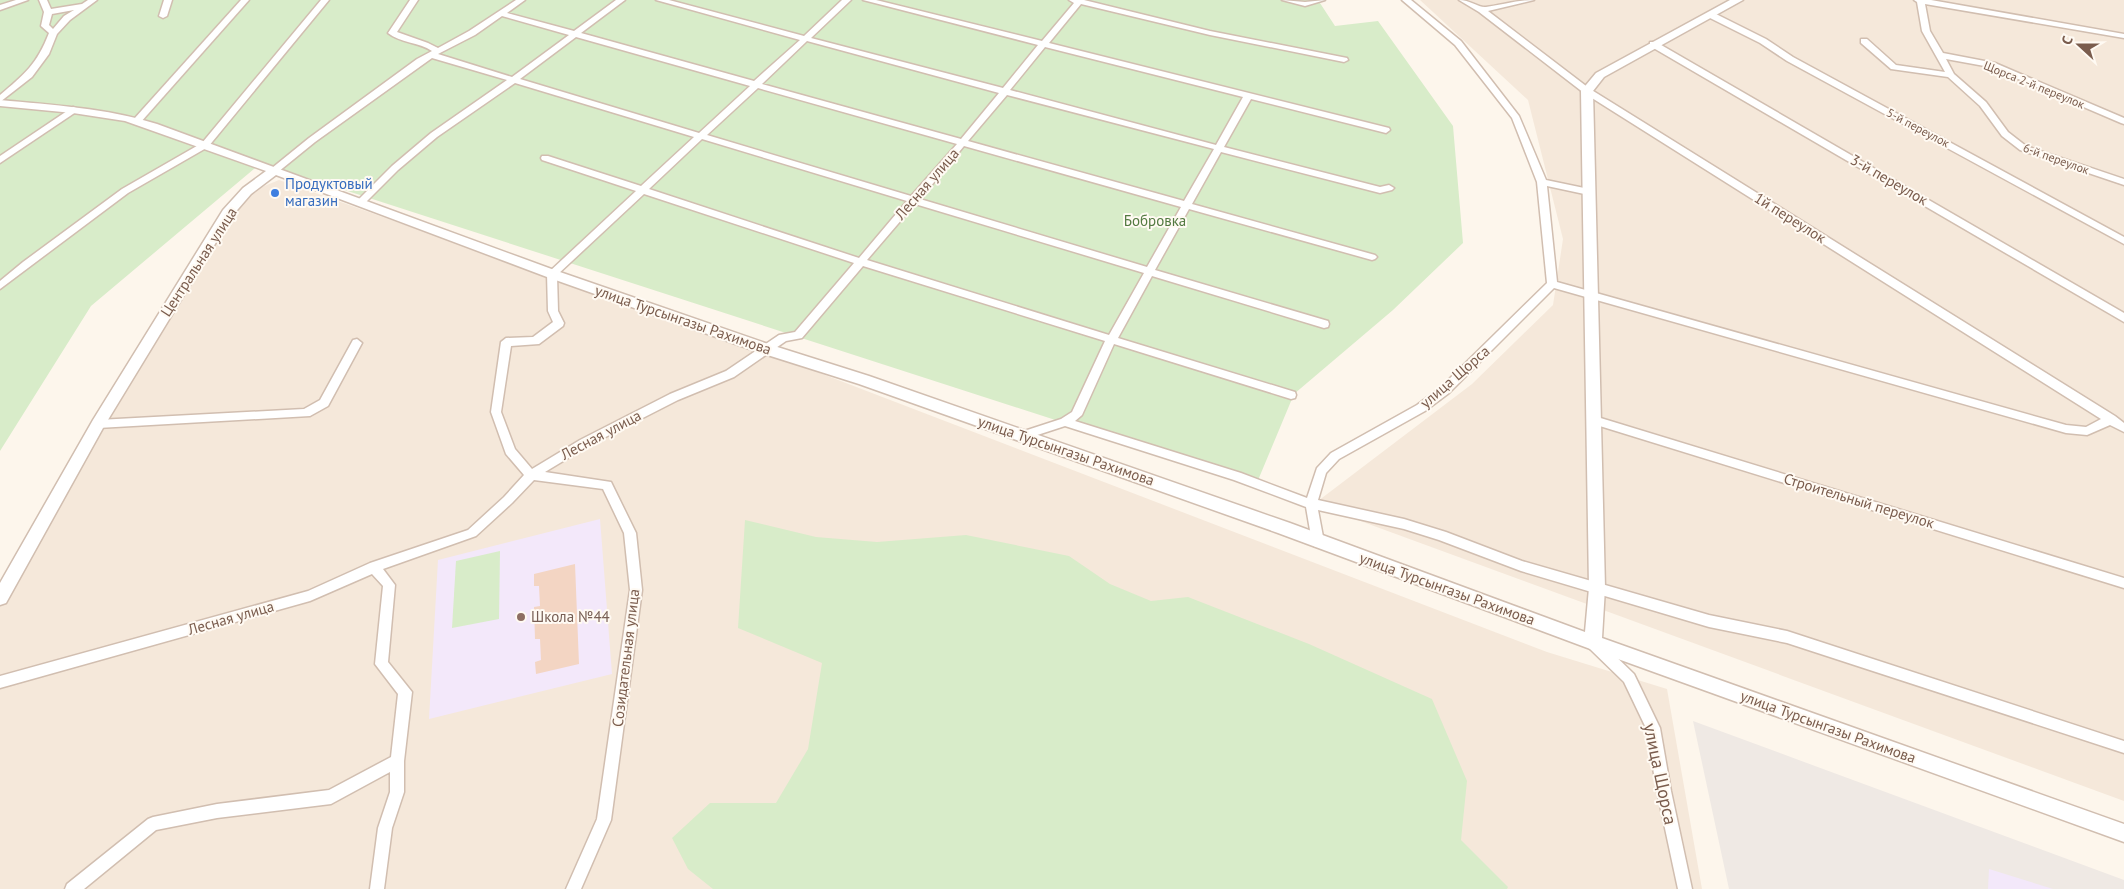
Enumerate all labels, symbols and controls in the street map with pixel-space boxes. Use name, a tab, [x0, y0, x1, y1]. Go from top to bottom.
north arrow	[2054, 20, 2104, 70]
text: С	[2057, 33, 2077, 47]
street label: Щорса 2-й переулок	[1982, 57, 2087, 112]
street label: 5-й переулок	[1884, 105, 1953, 151]
street label: 6-й переулок	[2021, 140, 2091, 177]
street label: Лесная улица	[890, 144, 963, 224]
street label: 3-й переулок	[1847, 150, 1932, 210]
place label: Продуктовый магазин	[285, 174, 373, 210]
marker: Продуктовый магазин	[269, 187, 281, 199]
street label: 1й переулок	[1751, 188, 1830, 248]
street label: Центральная улица	[156, 203, 241, 320]
park label: Бобровка	[1124, 211, 1186, 230]
street label: улица Турсынгазы Рахимова	[592, 280, 774, 359]
street label: улица Щорса	[1416, 341, 1493, 412]
street label: Лесная улица	[556, 405, 644, 464]
street label: улица Турсынгазы Рахимова	[975, 411, 1157, 490]
street label: Строительный переулок	[1782, 469, 1937, 533]
street label: улица Турсынгазы Рахимова	[1357, 548, 1538, 629]
street label: Созидательная улица	[608, 588, 643, 728]
street label: Лесная улица	[185, 596, 276, 639]
place label: Школа №44	[531, 607, 610, 626]
marker: Школа №44	[515, 611, 527, 623]
street label: улица Турсынгазы Рахимова	[1738, 686, 1919, 767]
street label: улица Щорса	[1639, 721, 1682, 827]

